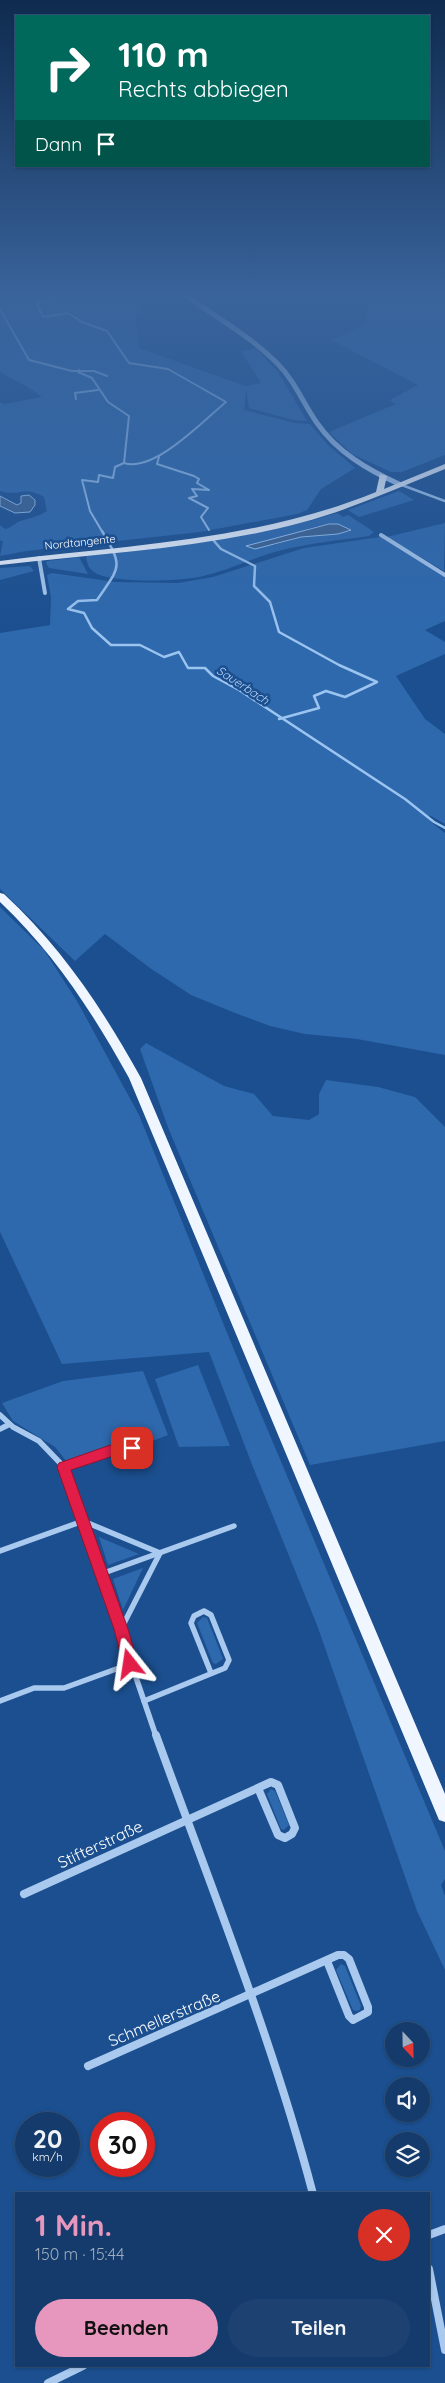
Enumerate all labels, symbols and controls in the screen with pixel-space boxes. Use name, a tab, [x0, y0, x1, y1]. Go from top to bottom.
text: 110 m	[118, 32, 209, 76]
icon: right	[35, 35, 100, 100]
text: Rechts abbiegen	[118, 75, 289, 103]
icon: arrive	[92, 130, 120, 158]
text: Dann	[35, 132, 82, 156]
street label: Nordtangente	[44, 531, 116, 553]
water label: Sauerbach	[214, 662, 272, 708]
pin	[111, 1427, 153, 1469]
icon: arrive	[118, 1434, 146, 1462]
position arrow	[103, 1637, 155, 1689]
street label: Stifterstraße	[54, 1816, 146, 1872]
street label: Schmellerstraße	[105, 1985, 223, 2051]
north arrow	[385, 2022, 430, 2068]
map controls	[385, 2022, 430, 2177]
button: sound	[385, 2077, 430, 2122]
speed limit sign: 30	[90, 2112, 155, 2177]
text: 20	[33, 2123, 62, 2154]
button: layers	[385, 2132, 430, 2177]
text: km/h	[32, 2149, 63, 2164]
text: 1 Min.	[35, 2206, 112, 2244]
button: close	[358, 2209, 410, 2261]
text: 150 m · 15:44	[35, 2244, 124, 2264]
button: Beenden	[35, 2299, 218, 2357]
button: Teilen	[228, 2299, 410, 2357]

